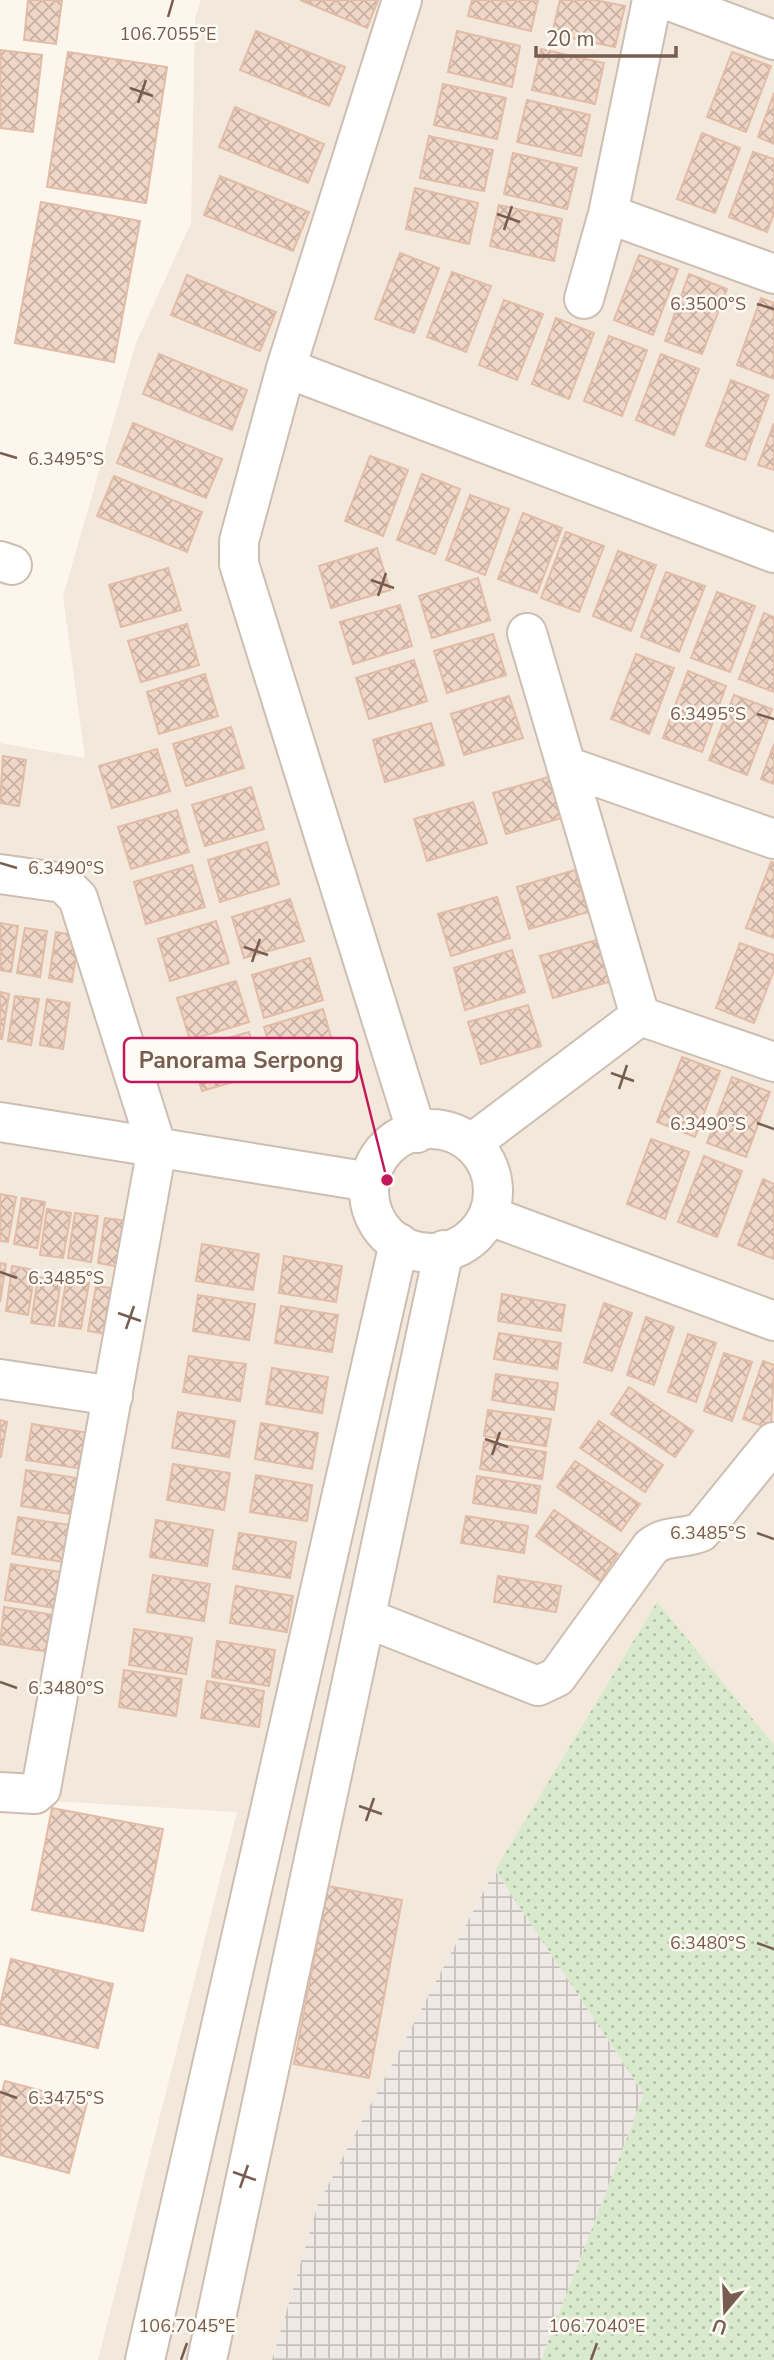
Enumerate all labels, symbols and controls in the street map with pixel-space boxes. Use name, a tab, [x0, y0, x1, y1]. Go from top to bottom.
scale bar	[536, 14, 676, 58]
text: 106.7055°E	[120, 22, 216, 46]
text: 20 m	[546, 25, 595, 53]
text: 6.3500°S	[670, 292, 746, 316]
text: 6.3495°S	[28, 447, 104, 471]
text: 6.3495°S	[670, 702, 746, 726]
text: 6.3490°S	[28, 856, 104, 880]
callout: Panorama Serpong	[124, 1038, 357, 1082]
text: Panorama Serpong	[139, 1045, 343, 1076]
text: 6.3490°S	[670, 1112, 746, 1136]
text: 6.3485°S	[28, 1266, 104, 1290]
text: 6.3485°S	[670, 1521, 746, 1545]
text: 6.3480°S	[28, 1676, 104, 1700]
text: 6.3480°S	[670, 1931, 746, 1955]
text: 6.3475°S	[28, 2086, 104, 2110]
north arrow	[690, 2276, 760, 2346]
text: U	[709, 2312, 731, 2341]
text: 106.7045°E	[139, 2314, 235, 2338]
text: 106.7040°E	[549, 2314, 645, 2338]

